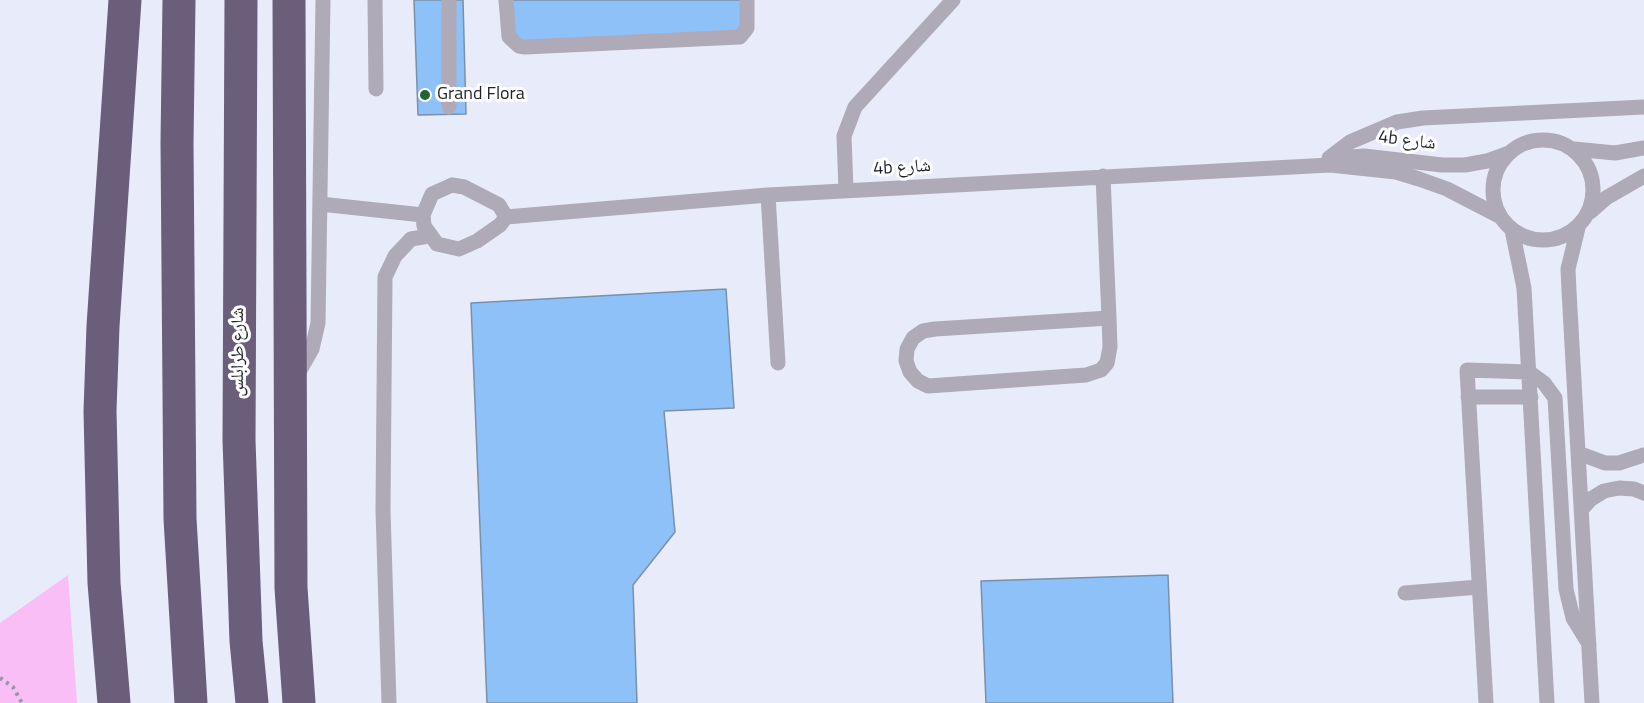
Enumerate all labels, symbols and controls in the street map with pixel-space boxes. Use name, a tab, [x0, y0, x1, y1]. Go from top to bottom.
place label: Grand Flora	[437, 84, 525, 106]
marker: Grand Flora	[418, 88, 432, 102]
street label: 4b شارع	[1377, 127, 1437, 155]
street label: 4b شارع	[873, 156, 931, 180]
street label: شارع طرابلس	[228, 307, 250, 397]

